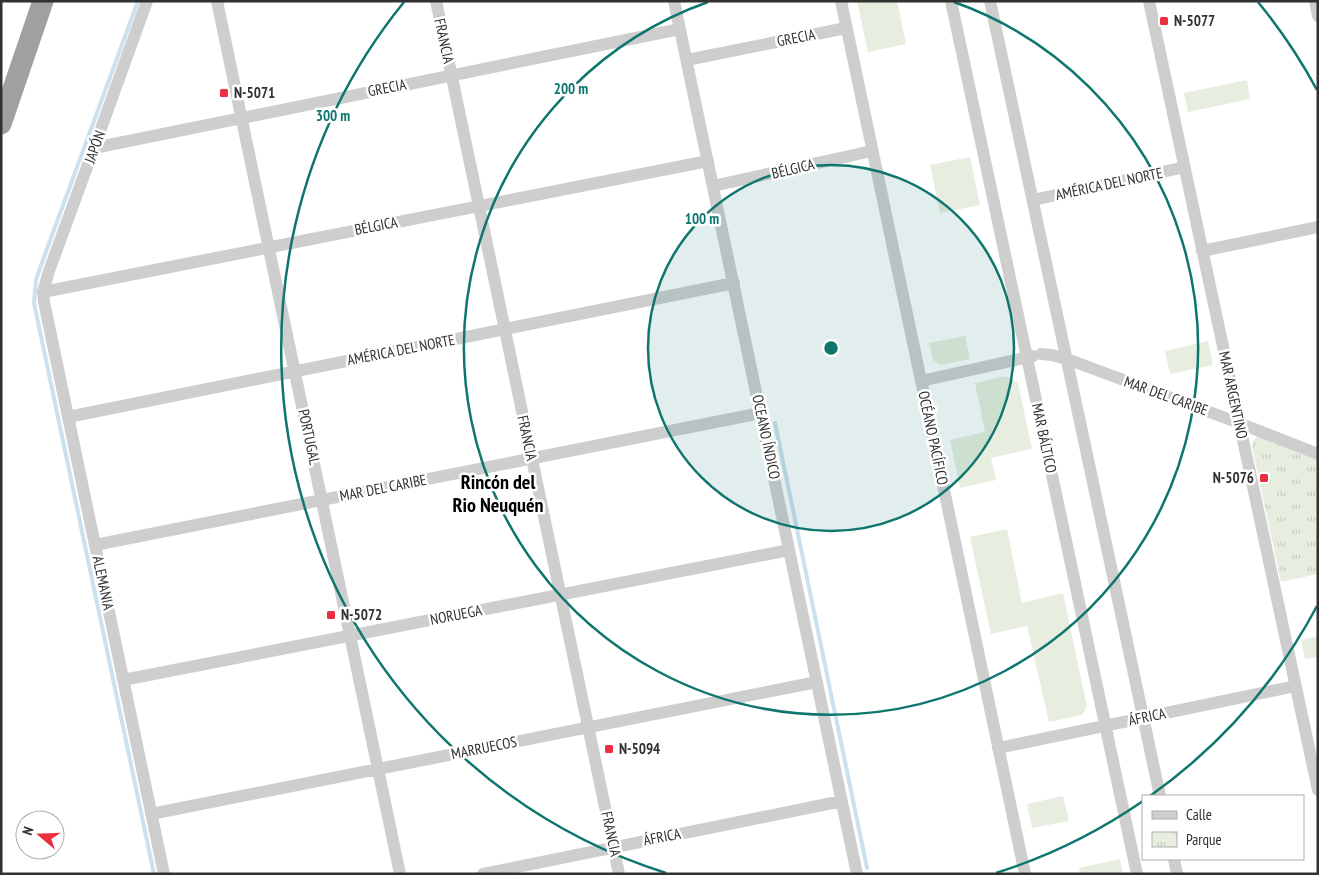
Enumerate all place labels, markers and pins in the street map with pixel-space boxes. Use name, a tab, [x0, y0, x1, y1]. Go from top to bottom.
place label: N-5077	[1174, 11, 1215, 30]
marker: N-5077	[1158, 15, 1170, 27]
place label: N-5071	[234, 83, 275, 102]
marker: N-5071	[218, 87, 230, 99]
centre of rings	[822, 339, 840, 357]
place label: N-5076	[1213, 468, 1254, 487]
marker: N-5076	[1258, 472, 1270, 484]
place label: N-5072	[341, 605, 382, 624]
marker: N-5072	[325, 609, 337, 621]
place label: N-5094	[619, 739, 660, 758]
marker: N-5094	[603, 743, 615, 755]

